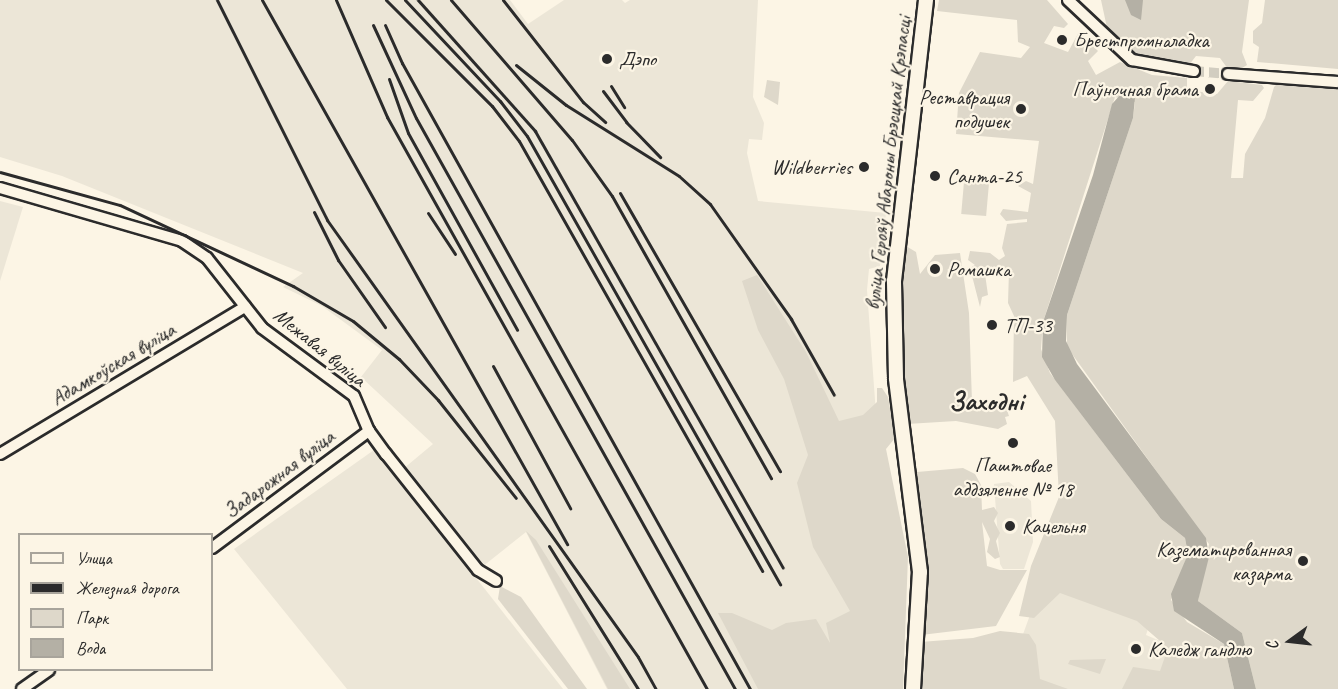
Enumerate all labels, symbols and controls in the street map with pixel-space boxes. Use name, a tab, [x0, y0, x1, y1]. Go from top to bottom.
street label: вуліца Герояў Абароны Брэсцкай Крэпасці	[860, 15, 916, 311]
place label: Брестпромналадка	[1074, 27, 1209, 53]
marker: Брестпромналадка	[1055, 33, 1069, 47]
place label: Дэпо	[619, 46, 656, 72]
marker: Дэпо	[600, 52, 614, 66]
place label: Паўночная брама	[1072, 76, 1198, 102]
marker: Паўночная брама	[1203, 82, 1217, 96]
place label: Реставрация подушек	[919, 84, 1009, 134]
marker: Реставрация подушек	[1014, 102, 1028, 116]
place label: Wildberries	[772, 154, 852, 180]
marker: Wildberries	[857, 160, 871, 174]
place label: Санта-25	[947, 163, 1022, 189]
marker: Санта-25	[928, 169, 942, 183]
place label: Ромашка	[947, 256, 1011, 282]
marker: Ромашка	[928, 262, 942, 276]
street label: Межавая вуліца	[269, 302, 371, 392]
place label: ТП-33	[1004, 312, 1052, 338]
street label: Адамкоўская вуліца	[47, 317, 179, 411]
marker: ТП-33	[985, 318, 999, 332]
district label: Заходні	[949, 386, 1023, 418]
street label: Задарожная вуліца	[219, 424, 339, 524]
marker: Паштовае аддзяленне № 18	[1006, 436, 1020, 450]
place label: Паштовае аддзяленне № 18	[953, 452, 1073, 502]
place label: Кацельня	[1022, 513, 1085, 539]
marker: Кацельня	[1003, 519, 1017, 533]
legend	[18, 533, 213, 671]
place label: Казематированная казарма	[1156, 536, 1291, 586]
text: Улица	[76, 547, 112, 569]
marker: Казематированная казарма	[1296, 554, 1310, 568]
text: Железная дорога	[76, 577, 179, 599]
text: Парк	[76, 607, 108, 629]
north arrow	[1260, 611, 1320, 671]
place label: Каледж гандлю	[1148, 636, 1251, 662]
text: Вода	[76, 637, 105, 659]
text: С	[1262, 639, 1283, 652]
marker: Каледж гандлю	[1129, 642, 1143, 656]

